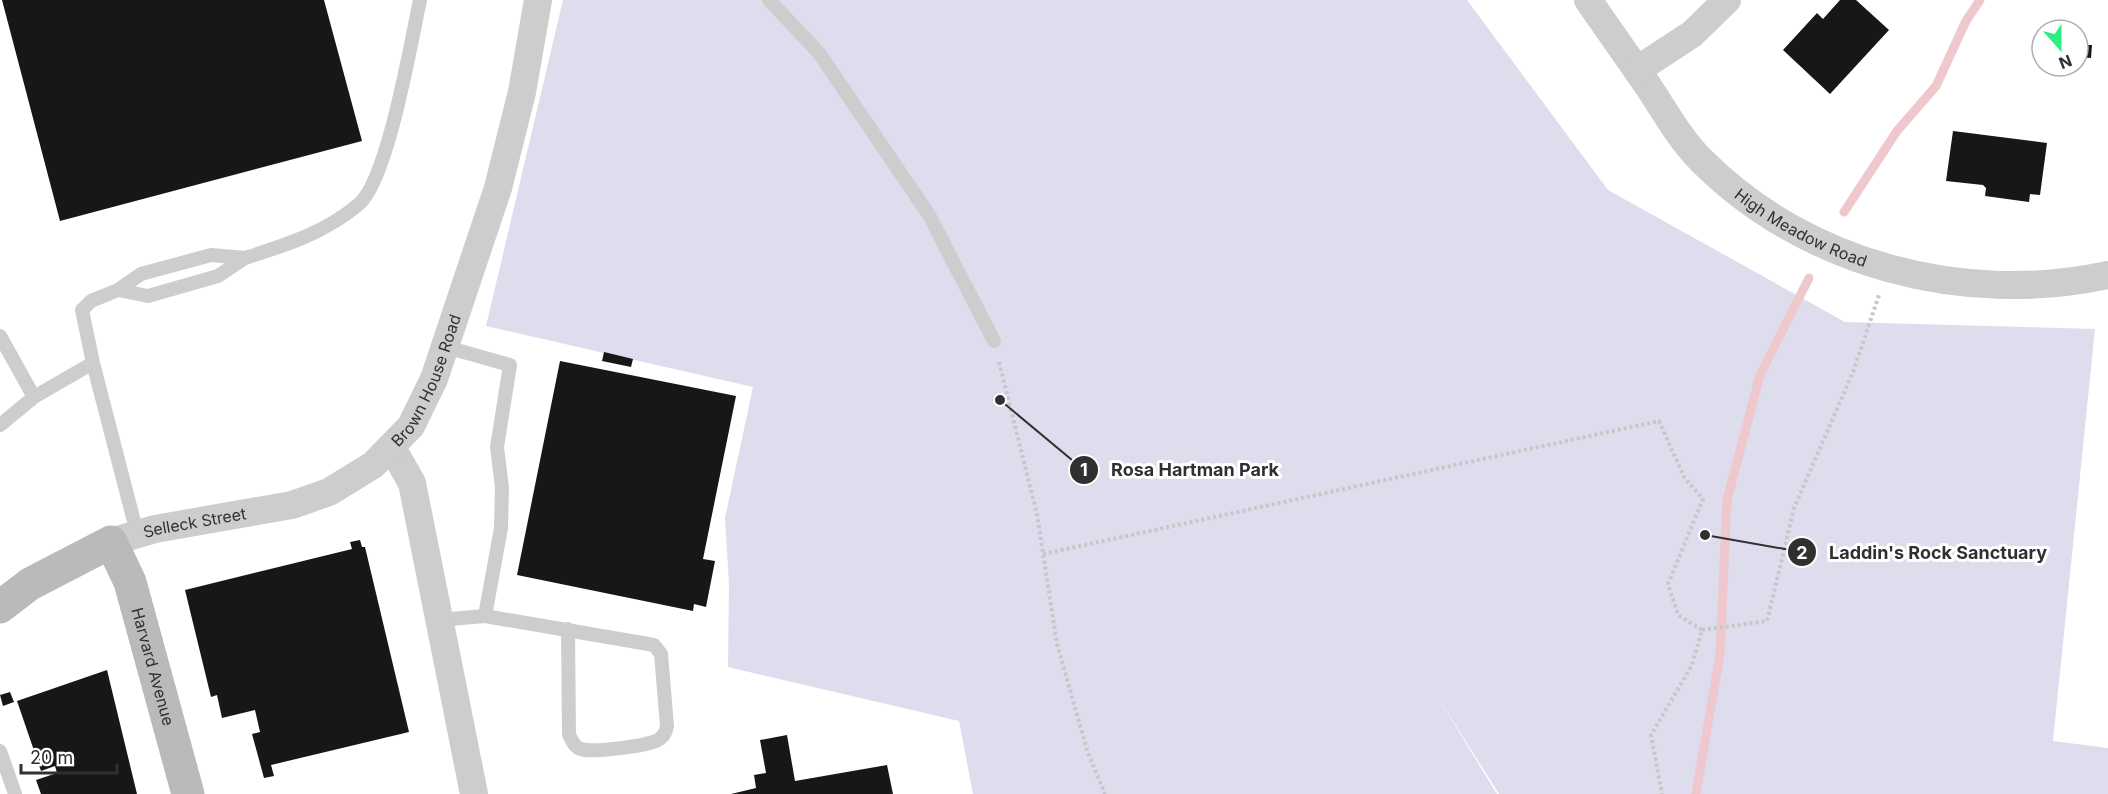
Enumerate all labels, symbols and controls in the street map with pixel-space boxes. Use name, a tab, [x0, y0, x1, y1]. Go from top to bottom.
north arrow	[2030, 18, 2090, 78]
text: N	[2056, 50, 2075, 74]
street label: High Meadow Road	[1731, 184, 1870, 271]
street label: Brown House Road	[387, 312, 465, 451]
callout: Rosa Hartman Park	[1069, 452, 1291, 488]
text: 1	[1080, 459, 1088, 480]
text: Rosa Hartman Park	[1111, 459, 1280, 480]
street label: Selleck Street	[141, 503, 248, 542]
callout: Laddin's Rock Sanctuary	[1787, 534, 2059, 570]
text: 2	[1796, 542, 1808, 563]
text: Laddin's Rock Sanctuary	[1829, 542, 2047, 563]
street label: Harvard Avenue	[127, 605, 179, 728]
scale bar	[21, 737, 117, 775]
text: 20 m	[30, 747, 73, 768]

